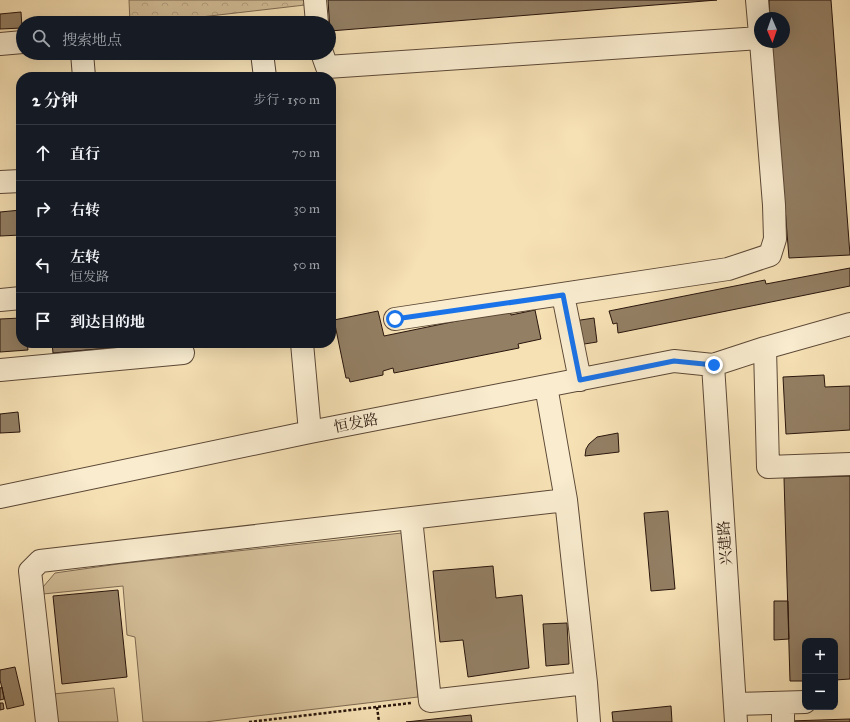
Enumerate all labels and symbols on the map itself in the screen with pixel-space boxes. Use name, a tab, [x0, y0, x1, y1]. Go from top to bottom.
north arrow	[754, 12, 790, 48]
route start	[386, 310, 404, 328]
route end	[705, 356, 723, 374]
street label: 恒发路	[332, 410, 380, 436]
street label: 兴建路	[714, 520, 736, 566]

